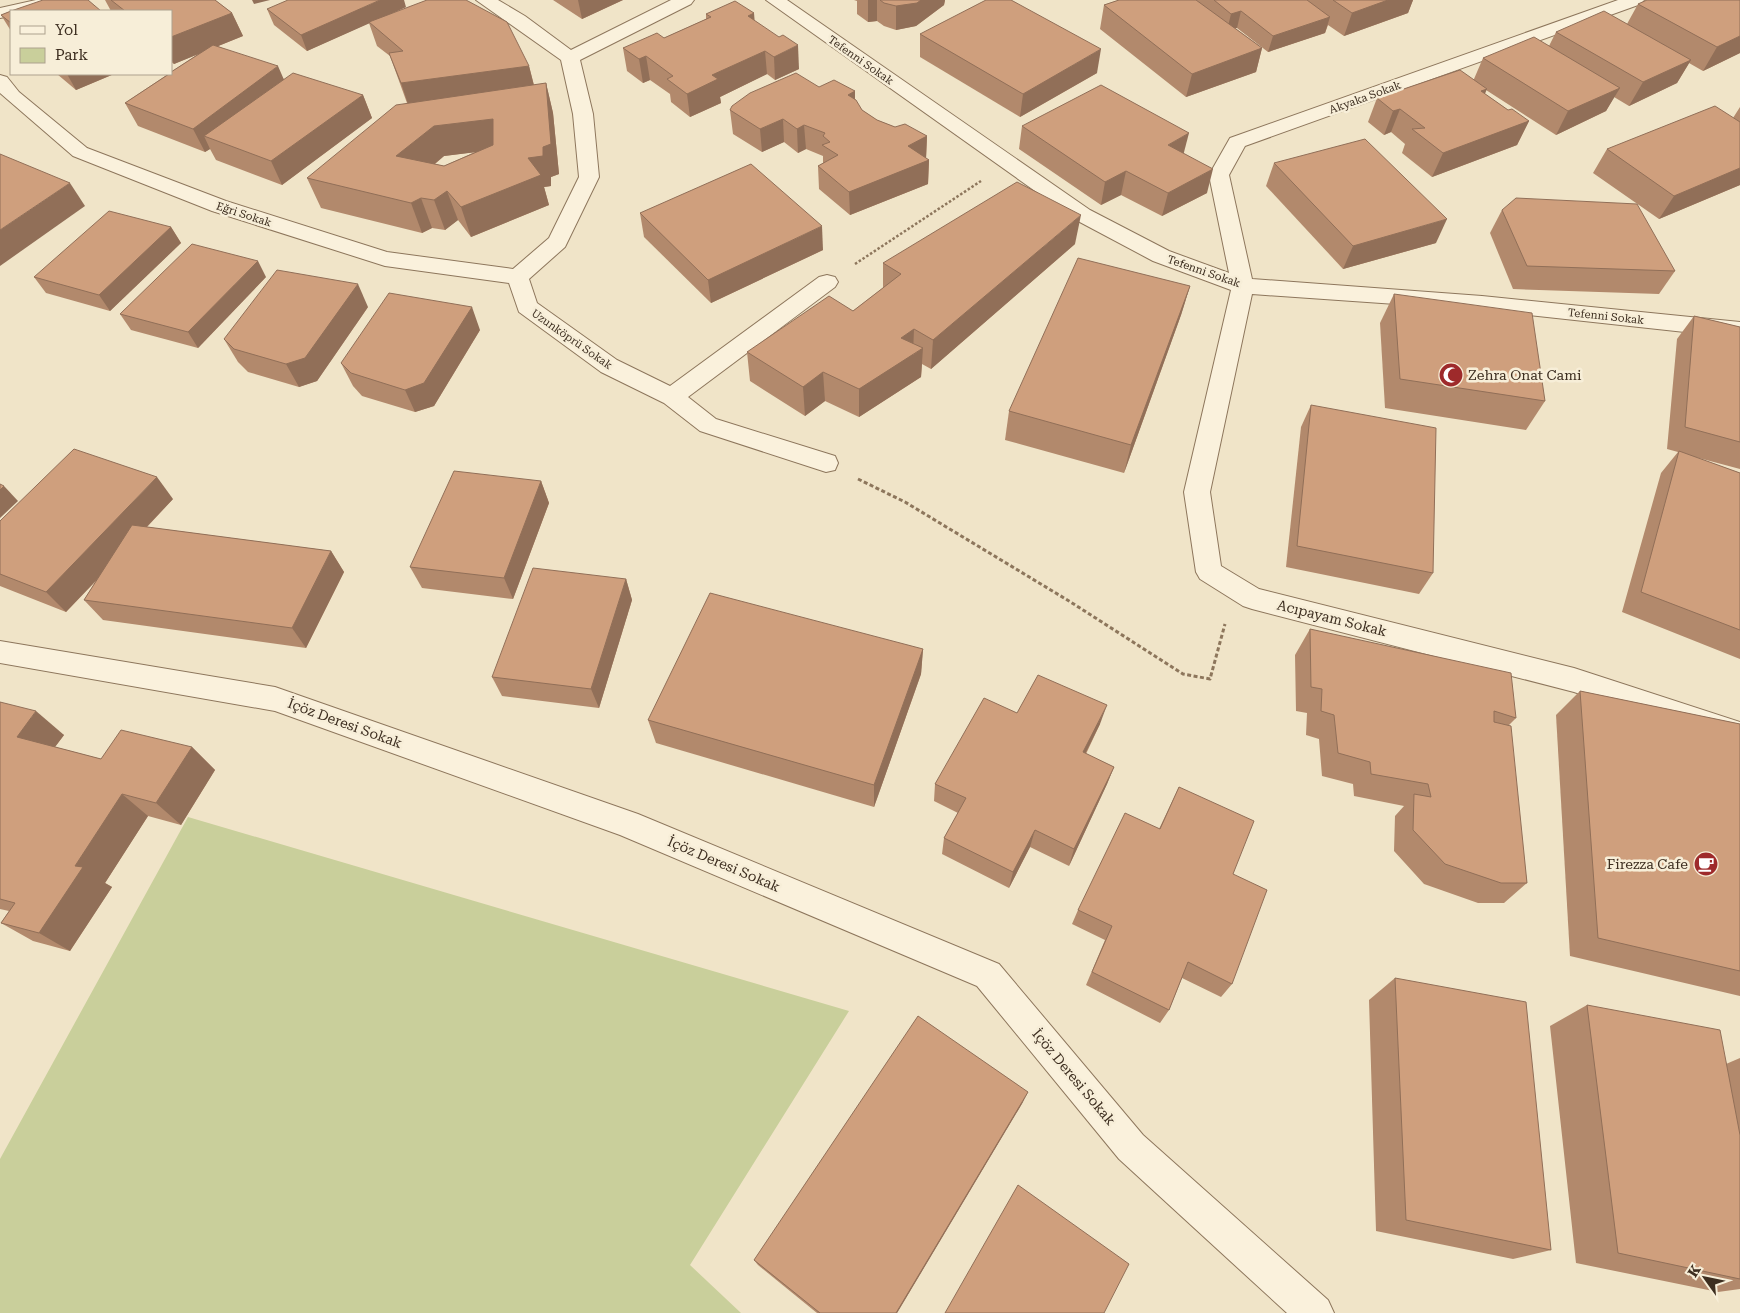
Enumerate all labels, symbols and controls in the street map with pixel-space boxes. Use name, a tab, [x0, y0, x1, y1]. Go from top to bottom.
legend	[10, 10, 172, 75]
text: Yol	[55, 21, 78, 39]
street label: Tefenni Sokak	[826, 33, 896, 88]
text: Park	[55, 46, 89, 64]
street label: Akyaka Sokak	[1327, 78, 1403, 117]
street label: Eğri Sokak	[215, 199, 273, 230]
street label: Tefenni Sokak	[1165, 253, 1242, 290]
street label: Tefenni Sokak	[1567, 306, 1645, 327]
street label: Uzunköprü Sokak	[529, 307, 615, 372]
mosque icon: Zehra Onat Cami	[1438, 362, 1464, 388]
place label: Zehra Onat Cami	[1468, 367, 1582, 383]
street label: Acıpayam Sokak	[1275, 597, 1389, 639]
street label: İçöz Deresi Sokak	[286, 695, 404, 751]
street label: İçöz Deresi Sokak	[665, 833, 783, 895]
cafe icon: Firezza Cafe	[1693, 851, 1719, 877]
place label: Firezza Cafe	[1607, 856, 1688, 872]
street label: İçöz Deresi Sokak	[1029, 1026, 1119, 1128]
north arrow	[1680, 1253, 1730, 1303]
text: K	[1684, 1262, 1704, 1280]

